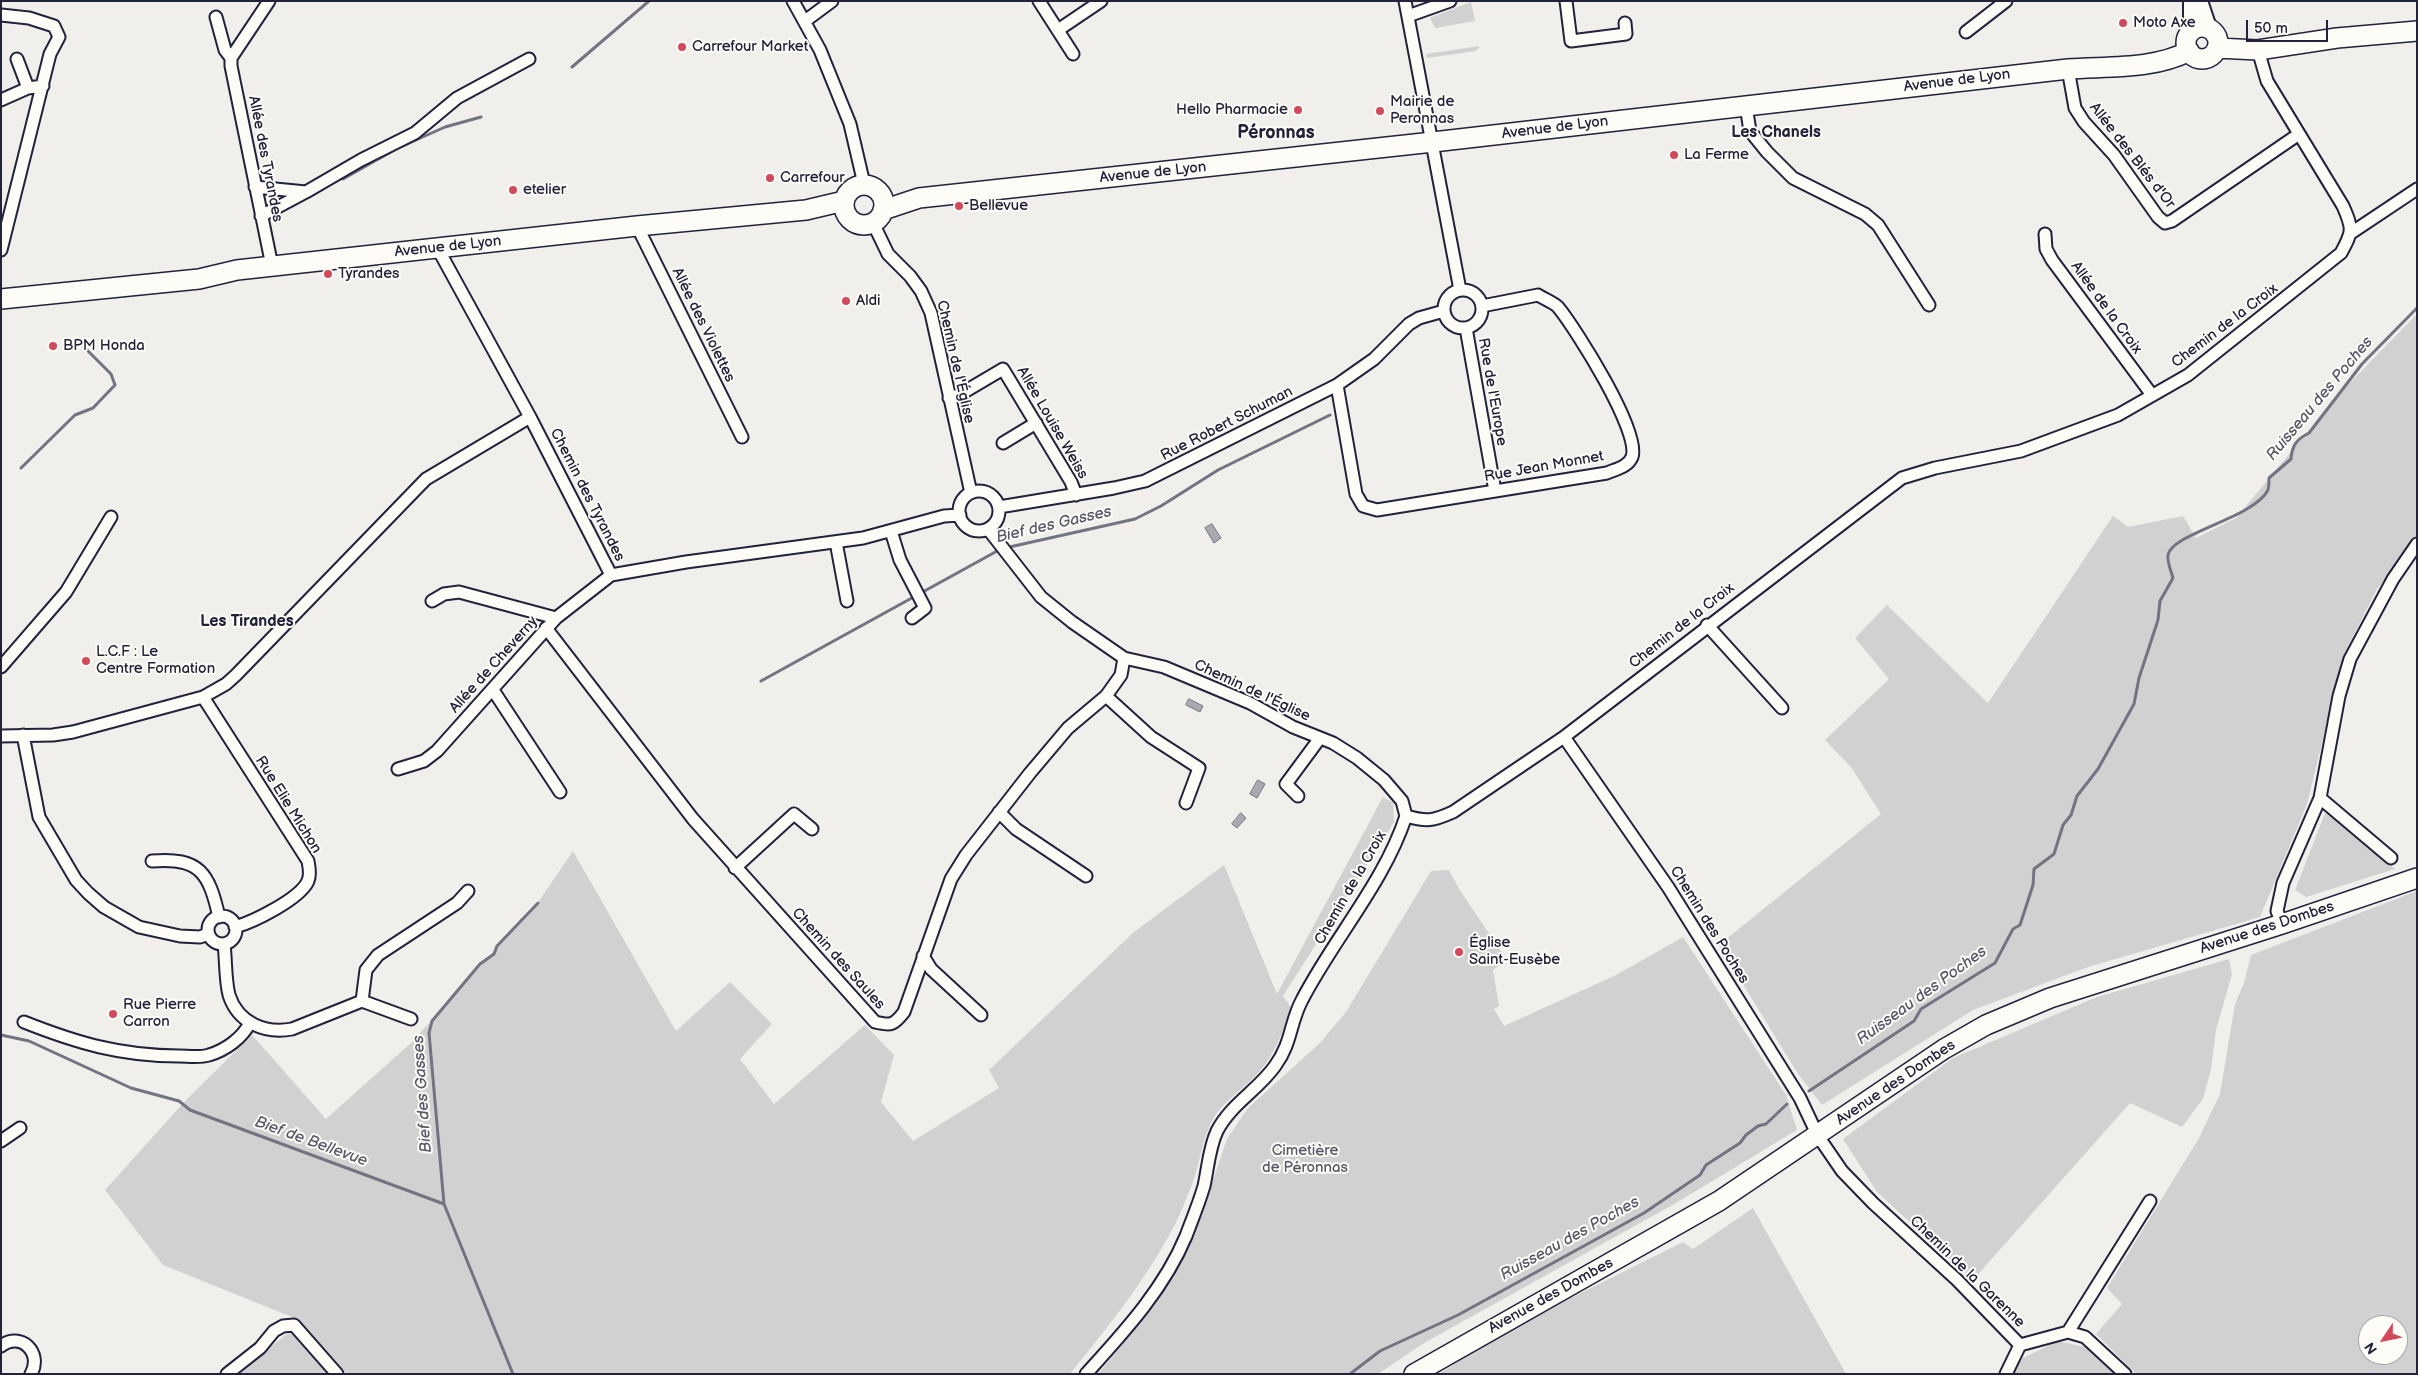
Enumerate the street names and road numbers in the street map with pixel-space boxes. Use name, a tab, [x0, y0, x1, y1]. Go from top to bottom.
street label: Avenue de Lyon	[1903, 66, 2011, 96]
street label: Allée des Tyrandes	[244, 94, 286, 224]
street label: Allée des Blés d'Or	[2085, 99, 2179, 213]
street label: Avenue de Lyon	[1501, 113, 1609, 143]
street label: Avenue de Lyon	[1099, 158, 1207, 188]
street label: Avenue de Lyon	[394, 232, 502, 262]
street label: Allée de la Croix	[2066, 258, 2146, 358]
street label: Allée des Violettes	[667, 265, 739, 385]
street label: Chemin de la Croix	[2168, 280, 2282, 372]
street label: Chemin de l'Église	[932, 299, 978, 425]
street label: Rue de l'Europe	[1474, 337, 1510, 447]
street label: Allée Louise Weiss	[1013, 364, 1091, 482]
street label: Rue Robert Schuman	[1158, 383, 1296, 465]
street label: Chemin des Tyrandes	[546, 426, 628, 564]
street label: Rue Jean Monnet	[1483, 448, 1605, 486]
street label: Chemin de la Croix	[1626, 579, 1738, 673]
street label: Allée de Cheverny	[446, 613, 542, 717]
street label: Chemin de l'Église	[1191, 656, 1313, 726]
street label: Rue Elie Michon	[251, 753, 325, 857]
street label: Chemin de la Croix	[1311, 828, 1391, 948]
street label: Chemin des Poches	[1666, 863, 1752, 987]
street label: Avenue des Dombes	[2198, 898, 2336, 958]
street label: Chemin des Saules	[788, 904, 888, 1014]
street label: Avenue des Dombes	[1833, 1036, 1959, 1130]
street label: Chemin de la Garenne	[1906, 1212, 2028, 1332]
street label: Avenue des Dombes	[1485, 1254, 1617, 1338]

